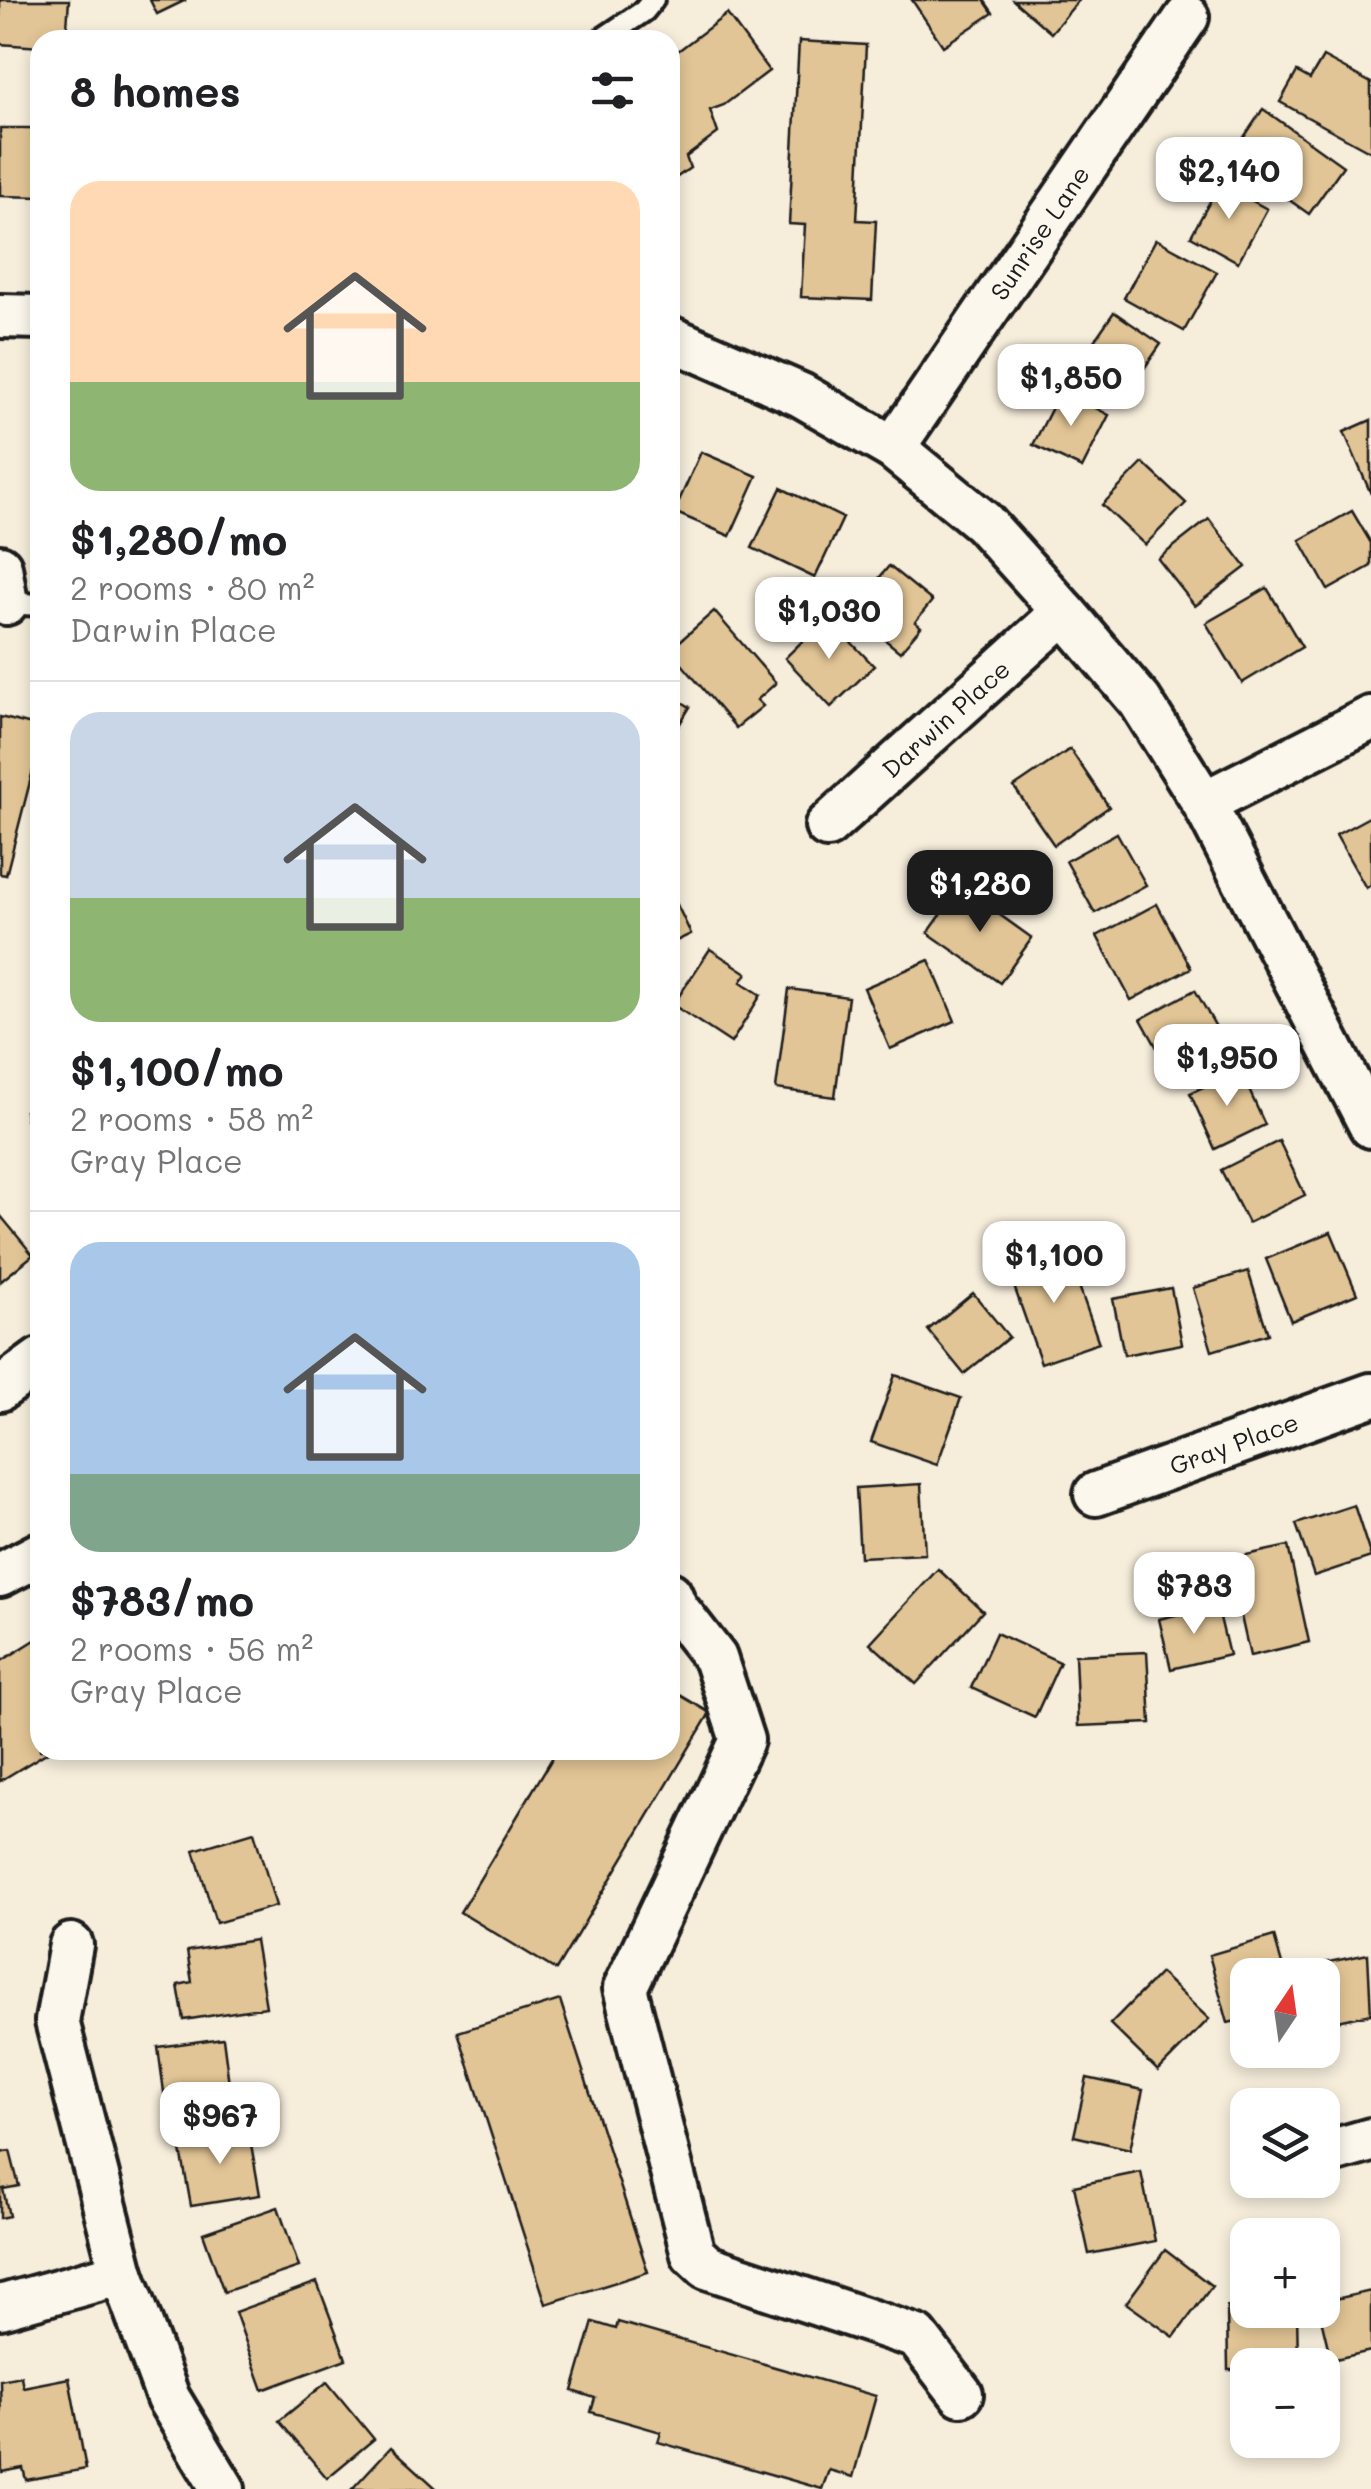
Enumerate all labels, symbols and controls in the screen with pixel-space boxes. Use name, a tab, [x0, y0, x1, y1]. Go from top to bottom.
text: 8 homes	[70, 63, 241, 118]
icon: filters	[585, 63, 640, 118]
pin: $2,140	[1148, 137, 1310, 222]
text: $2,140	[1178, 148, 1280, 190]
street label: Sunrise Lane	[982, 159, 1096, 306]
icon: home	[265, 246, 445, 426]
pin: $1,850	[990, 344, 1152, 429]
text: $1,850	[1020, 355, 1122, 397]
text: $1,280/mo	[70, 511, 287, 566]
text: 2 rooms · 80 m²	[70, 566, 315, 608]
pin: $1,030	[748, 577, 910, 662]
text: $1,030	[777, 588, 881, 630]
text: Darwin Place	[70, 608, 277, 650]
street label: Darwin Place	[875, 652, 1016, 784]
icon: home	[265, 777, 445, 957]
pin: $1,280	[899, 850, 1061, 935]
text: $1,280	[929, 861, 1031, 903]
pin: $1,950	[1146, 1024, 1308, 1109]
text: $1,950	[1176, 1035, 1278, 1077]
text: $1,100/mo	[70, 1042, 283, 1097]
text: 2 rooms · 58 m²	[70, 1097, 313, 1139]
text: Gray Place	[70, 1139, 243, 1181]
pin: $1,100	[973, 1221, 1135, 1306]
text: $1,100	[1004, 1232, 1104, 1274]
icon: home	[265, 1307, 445, 1487]
street label: Gray Place	[1165, 1405, 1303, 1482]
pin: $783	[1135, 1552, 1253, 1637]
text: $783	[1156, 1563, 1232, 1605]
text: $783/mo	[70, 1572, 254, 1627]
text: 2 rooms · 56 m²	[70, 1627, 313, 1669]
text: Gray Place	[70, 1669, 243, 1711]
north arrow	[1230, 1958, 1340, 2068]
map controls	[1230, 1958, 1340, 2458]
pin: $967	[161, 2082, 279, 2167]
button: layers	[1230, 2088, 1340, 2198]
text: $967	[182, 2093, 258, 2135]
button: +	[1230, 2218, 1340, 2328]
button: −	[1230, 2348, 1340, 2458]

